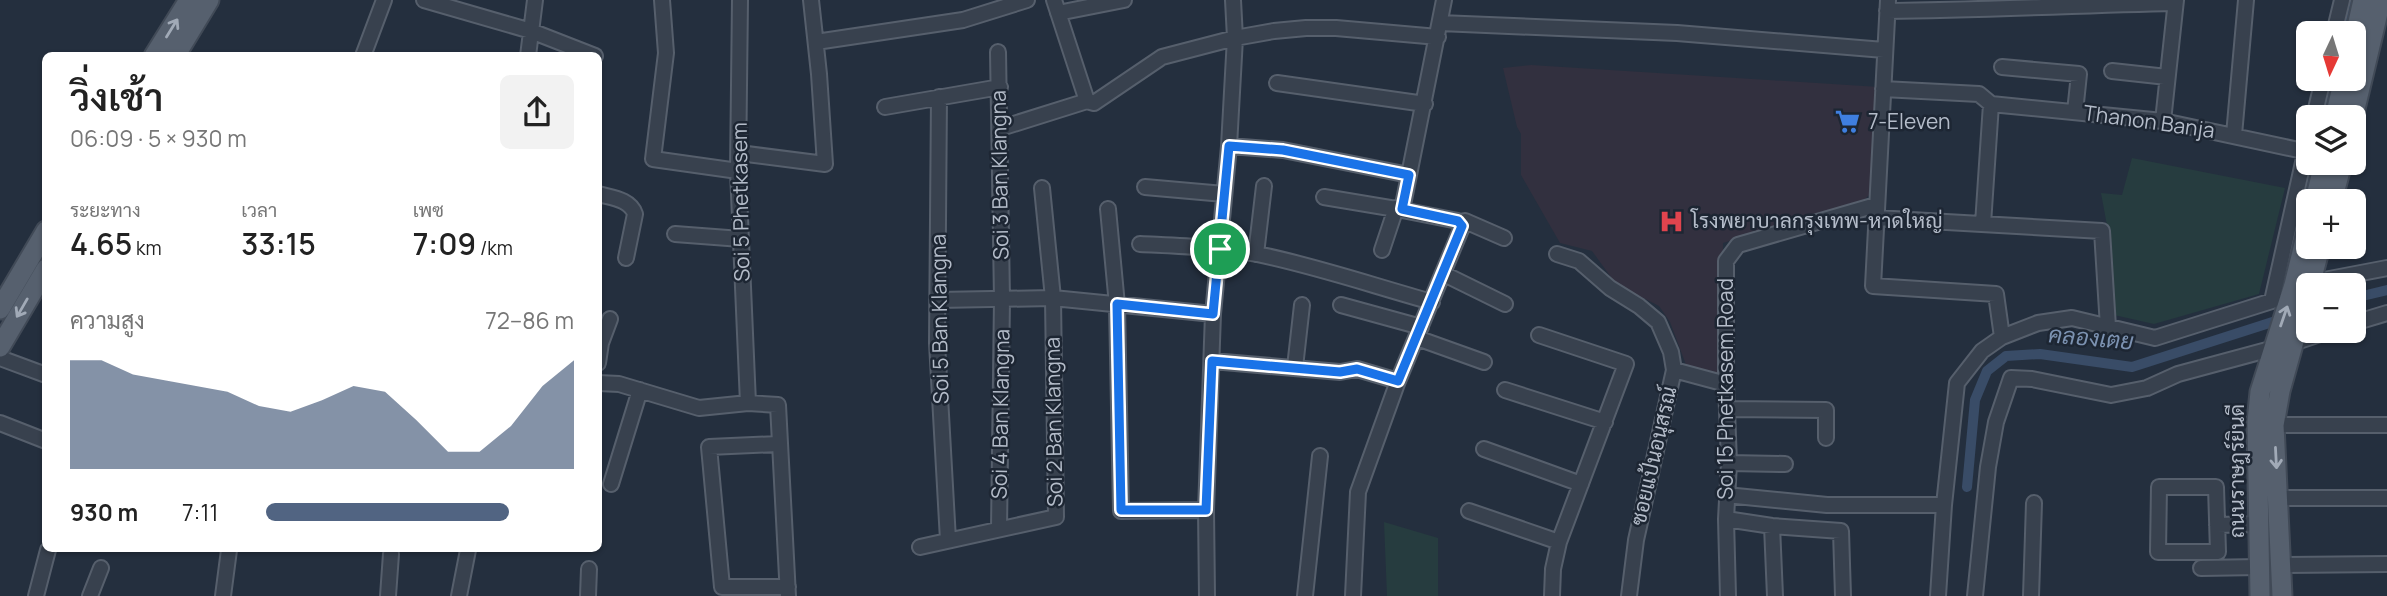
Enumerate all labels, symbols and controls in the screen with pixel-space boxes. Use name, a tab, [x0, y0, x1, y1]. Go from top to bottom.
one-way arrow	[164, 19, 179, 38]
north arrow	[2296, 21, 2366, 91]
map controls	[2296, 21, 2366, 343]
text: วิ่งเช้า	[70, 70, 163, 122]
button: share	[500, 75, 574, 149]
street label: Soi 3 Ban Klangna	[984, 90, 1014, 260]
street label: Thanon Banja	[2082, 98, 2216, 144]
button: layers	[2296, 105, 2366, 175]
place label: 7-Eleven	[1868, 107, 1951, 135]
supermarket icon: 7-Eleven	[1834, 108, 1862, 136]
text: 06:09 · 5 × 930 m	[70, 122, 247, 154]
street label: Soi 5 Phetkasem	[725, 122, 755, 282]
button: +	[2296, 189, 2366, 259]
text: ระยะทาง	[70, 197, 141, 223]
text: เวลา	[241, 197, 277, 223]
text: เพซ	[413, 197, 444, 223]
place label: โรงพยาบาลกรุงเทพ-หาดใหญ่	[1690, 206, 1943, 235]
hospital icon: โรงพยาบาลกรุงเทพ-หาดใหญ่	[1657, 207, 1685, 235]
pin	[1190, 219, 1250, 279]
text: 4.65	[70, 223, 132, 264]
text: 33:15	[241, 223, 316, 264]
text: 7:09	[413, 223, 476, 264]
icon: arrive	[1201, 230, 1239, 268]
street label: Soi 5 Ban Klangna	[924, 234, 954, 404]
text: km	[132, 235, 162, 261]
text: /km	[476, 235, 513, 261]
button: −	[2296, 273, 2366, 343]
street label: Soi 15 Phetkasem Road	[1711, 278, 1739, 500]
one-way arrow	[15, 297, 29, 317]
text: ความสูง	[70, 304, 145, 336]
text: 72–86 m	[485, 304, 574, 336]
one-way arrow	[2279, 306, 2291, 328]
water label: คลองเตย	[2047, 317, 2135, 357]
street label: Soi 4 Ban Klangna	[985, 329, 1015, 499]
street label: Soi 2 Ban Klangna	[1038, 337, 1068, 507]
street label: ซอยแป้นอนุสรณ์	[1623, 383, 1684, 528]
street label: ถนนราษฎร์ยินดี	[2222, 404, 2251, 538]
one-way arrow	[2270, 446, 2283, 469]
text: 930 m	[70, 496, 138, 528]
text: 7:11	[182, 496, 218, 528]

